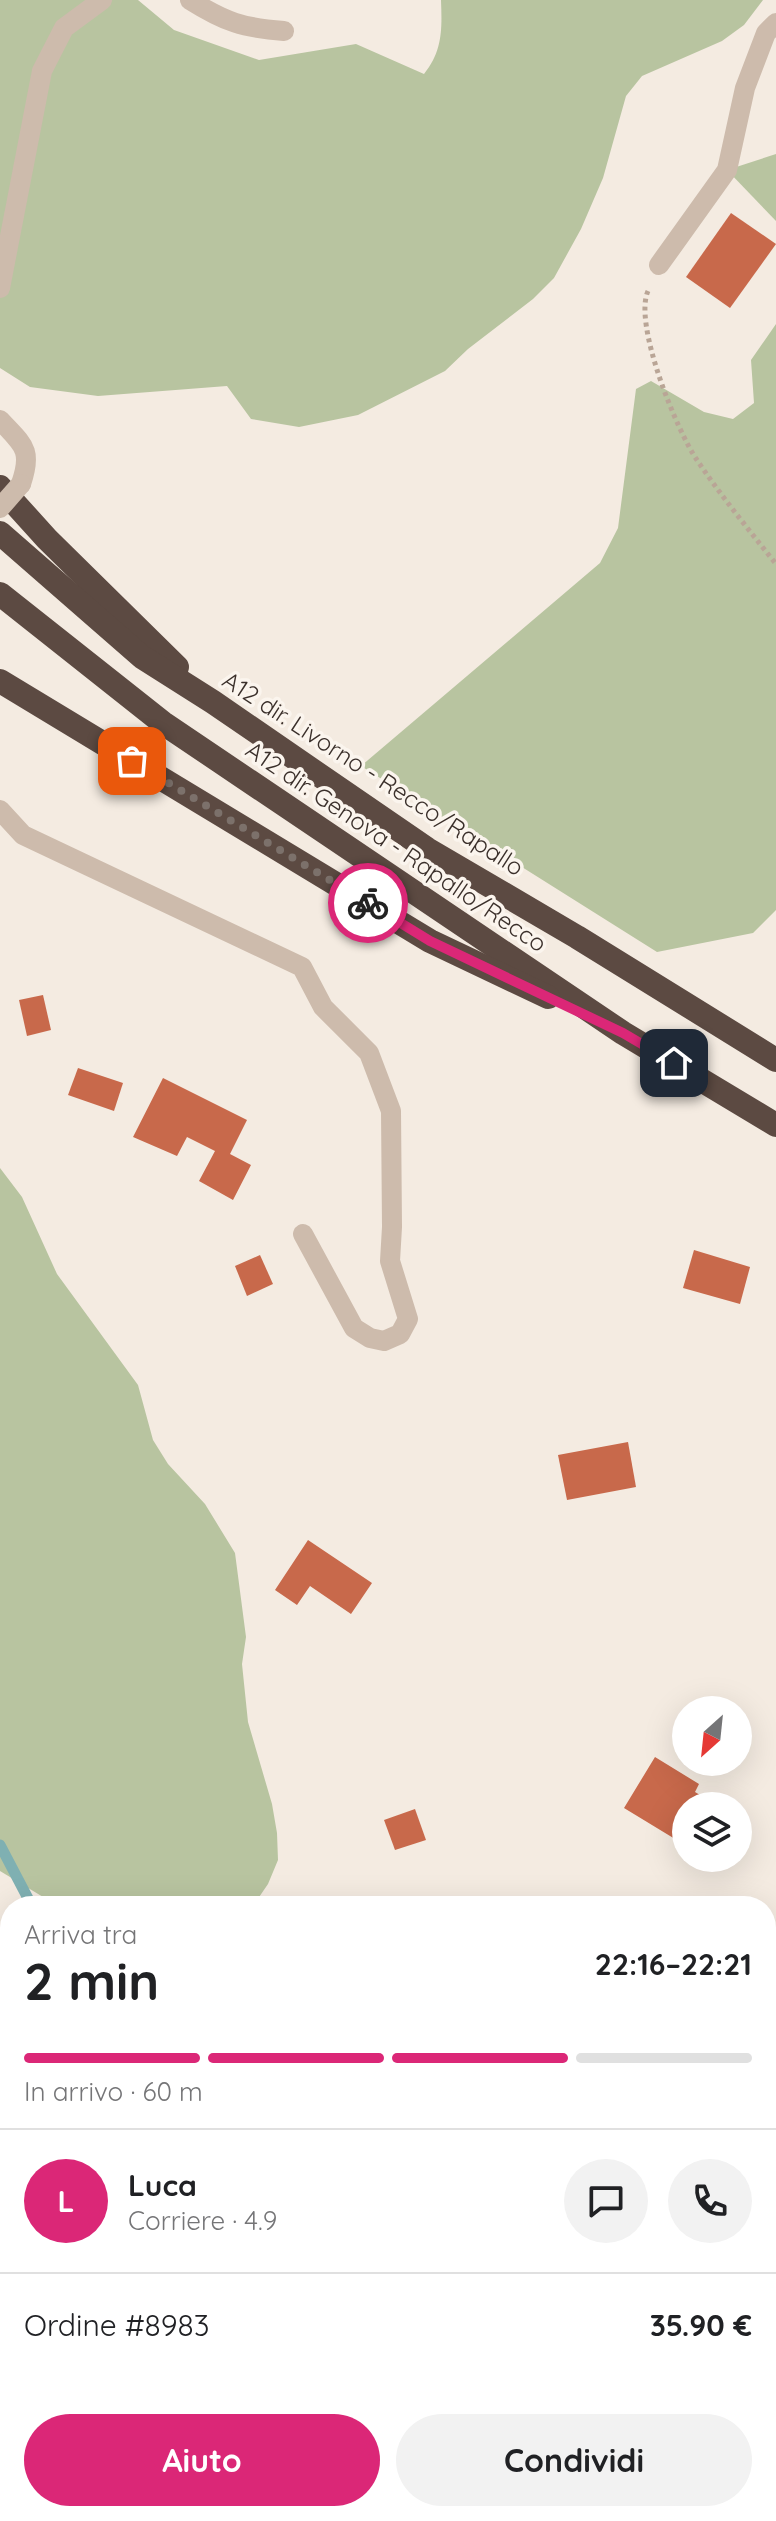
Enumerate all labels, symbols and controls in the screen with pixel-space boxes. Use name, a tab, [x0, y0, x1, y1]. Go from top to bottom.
street label: A12 dir. Livorno - Recco/Rapallo	[217, 664, 530, 882]
pin	[98, 727, 166, 795]
street label: A12 dir. Genova - Rapallo/Recco	[241, 734, 553, 958]
icon: bag	[110, 739, 154, 783]
courier	[328, 863, 408, 943]
icon: bike	[346, 881, 390, 925]
pin	[640, 1029, 708, 1097]
icon: home	[652, 1041, 696, 1085]
north arrow	[672, 1696, 752, 1776]
map controls	[672, 1696, 752, 1872]
button: layers	[672, 1792, 752, 1872]
text: Arriva tra	[24, 1918, 137, 1951]
text: 22:16–22:21	[595, 1945, 752, 1983]
text: 2 min	[24, 1948, 159, 2013]
text: In arrivo · 60 m	[24, 2075, 203, 2108]
button: chat	[564, 2159, 648, 2243]
button: phone	[668, 2159, 752, 2243]
text: Luca	[128, 2166, 197, 2204]
text: L	[58, 2182, 74, 2220]
text: Corriere · 4.9	[128, 2204, 277, 2237]
text: Ordine #8983	[24, 2306, 209, 2344]
text: 35.90 €	[650, 2306, 752, 2344]
button: Aiuto	[24, 2414, 380, 2506]
button: Condividi	[396, 2414, 752, 2506]

